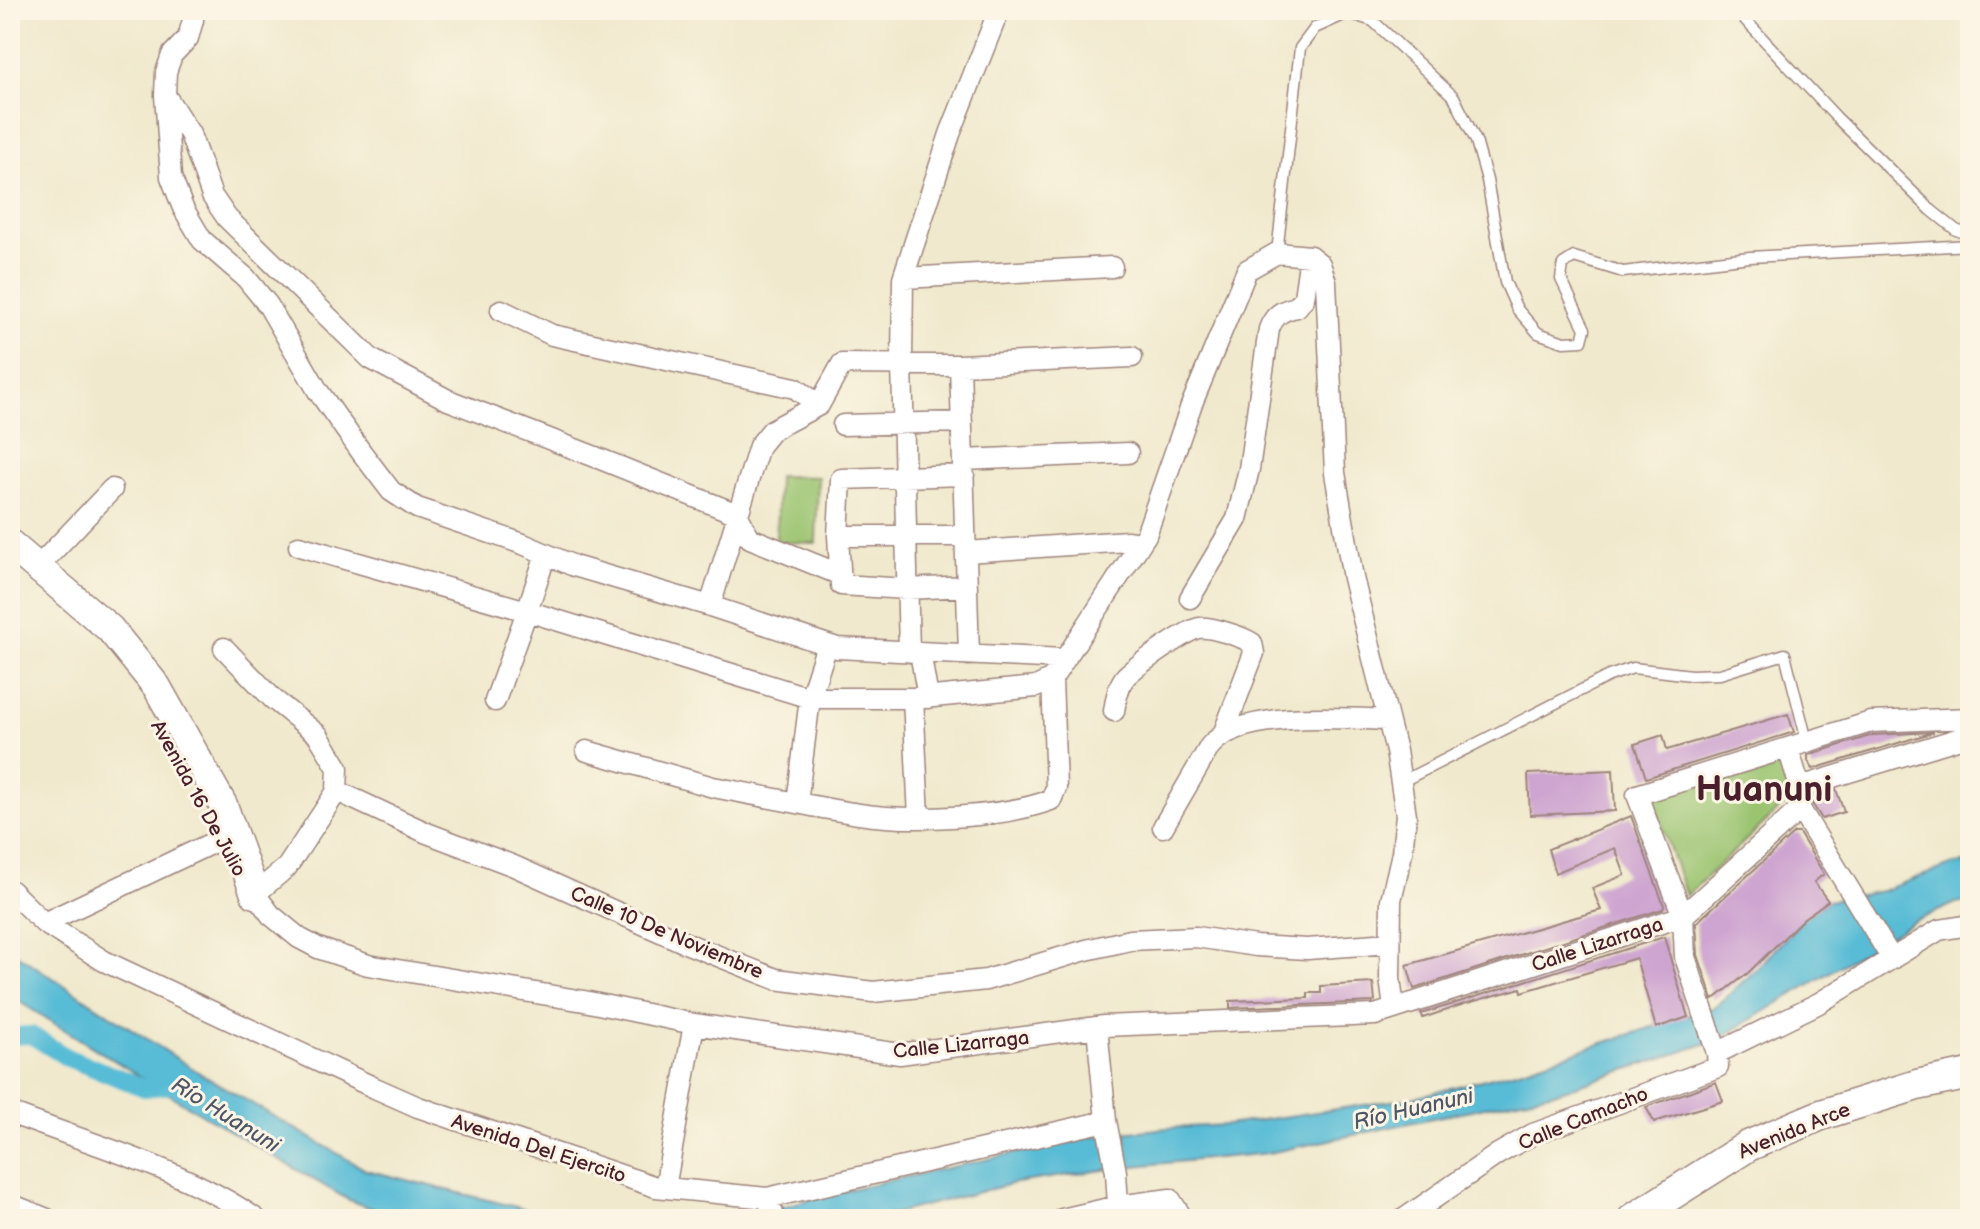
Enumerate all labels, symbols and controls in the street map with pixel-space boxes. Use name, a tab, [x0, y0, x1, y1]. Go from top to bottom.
street label: Avenida 16 De Julio	[145, 716, 251, 881]
district label: Huanuni	[1696, 769, 1832, 812]
street label: Calle 10 De Noviembre	[567, 881, 767, 984]
street label: Calle Lizarraga	[1529, 912, 1666, 977]
street label: Calle Lizarraga	[892, 1026, 1030, 1064]
water label: Río Huanuni	[166, 1071, 285, 1160]
water label: Río Huanuni	[1351, 1082, 1477, 1136]
street label: Calle Camacho	[1515, 1082, 1652, 1156]
street label: Avenida Arce	[1735, 1098, 1854, 1164]
street label: Avenida Del Ejercito	[448, 1109, 629, 1188]

